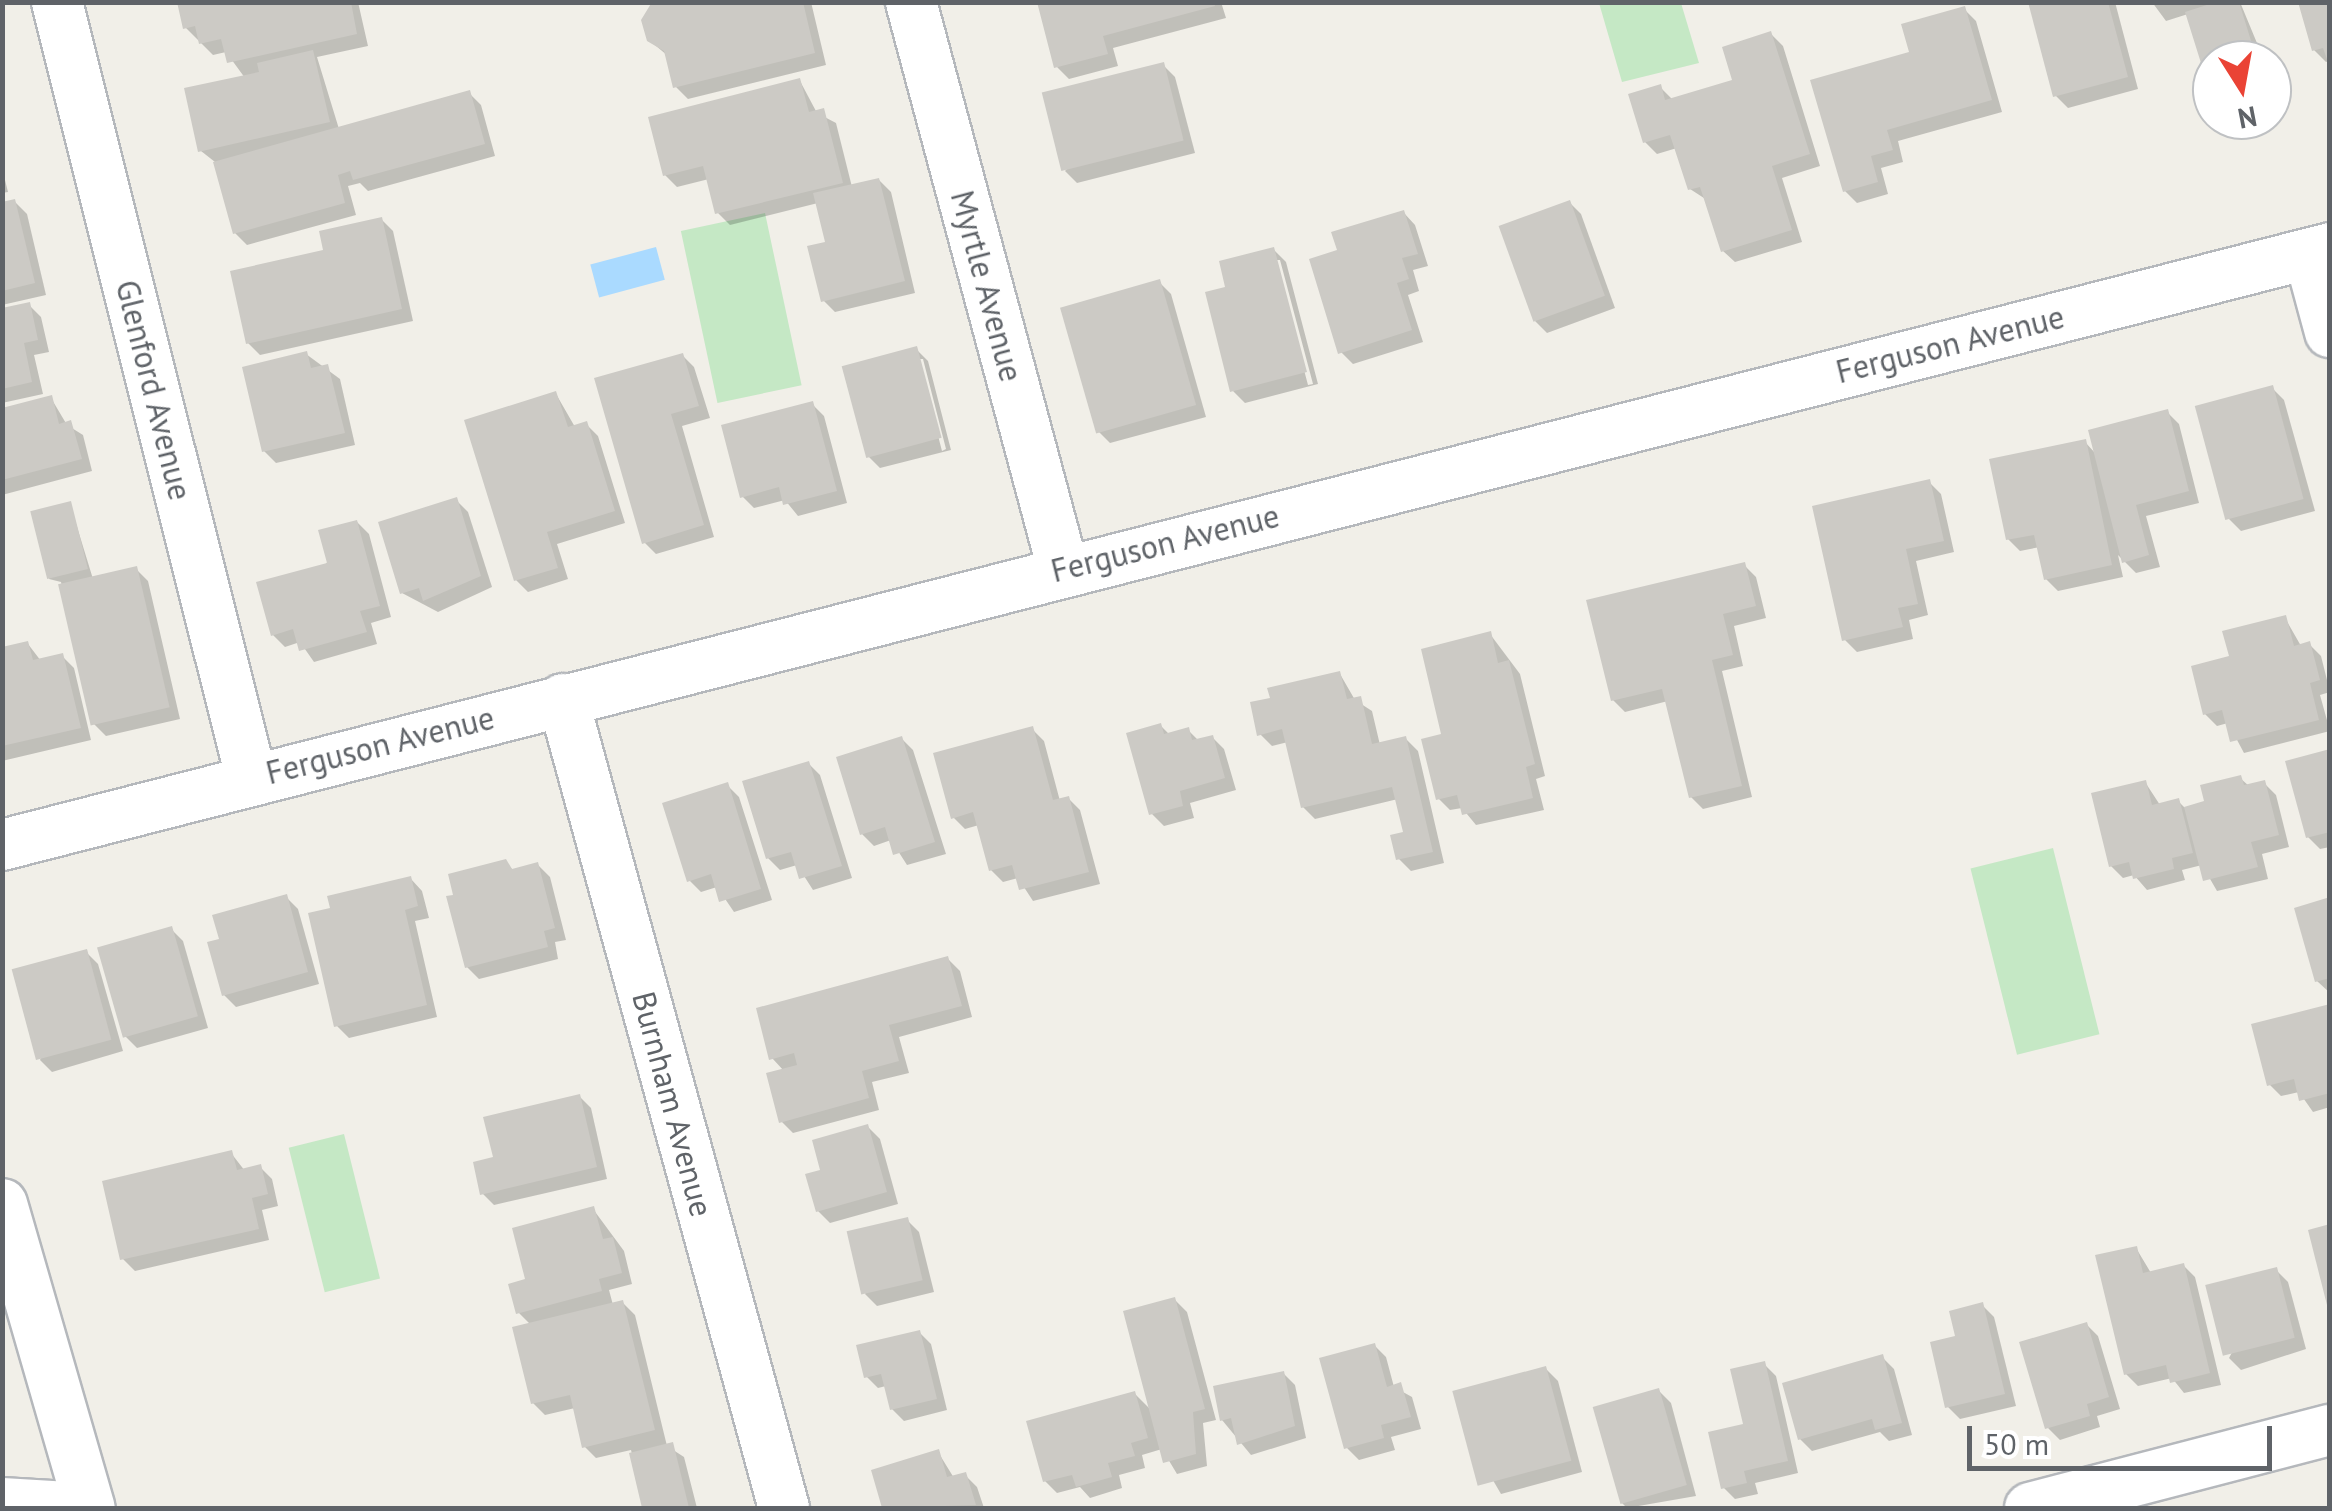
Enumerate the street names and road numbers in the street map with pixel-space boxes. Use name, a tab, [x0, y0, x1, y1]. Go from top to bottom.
street label: Myrtle Avenue	[943, 186, 1031, 386]
street label: Glenford Avenue	[108, 276, 200, 504]
street label: Ferguson Avenue	[1831, 297, 2069, 391]
street label: Ferguson Avenue	[1046, 496, 1284, 590]
street label: Ferguson Avenue	[261, 698, 499, 792]
street label: Burnham Avenue	[624, 987, 722, 1221]

